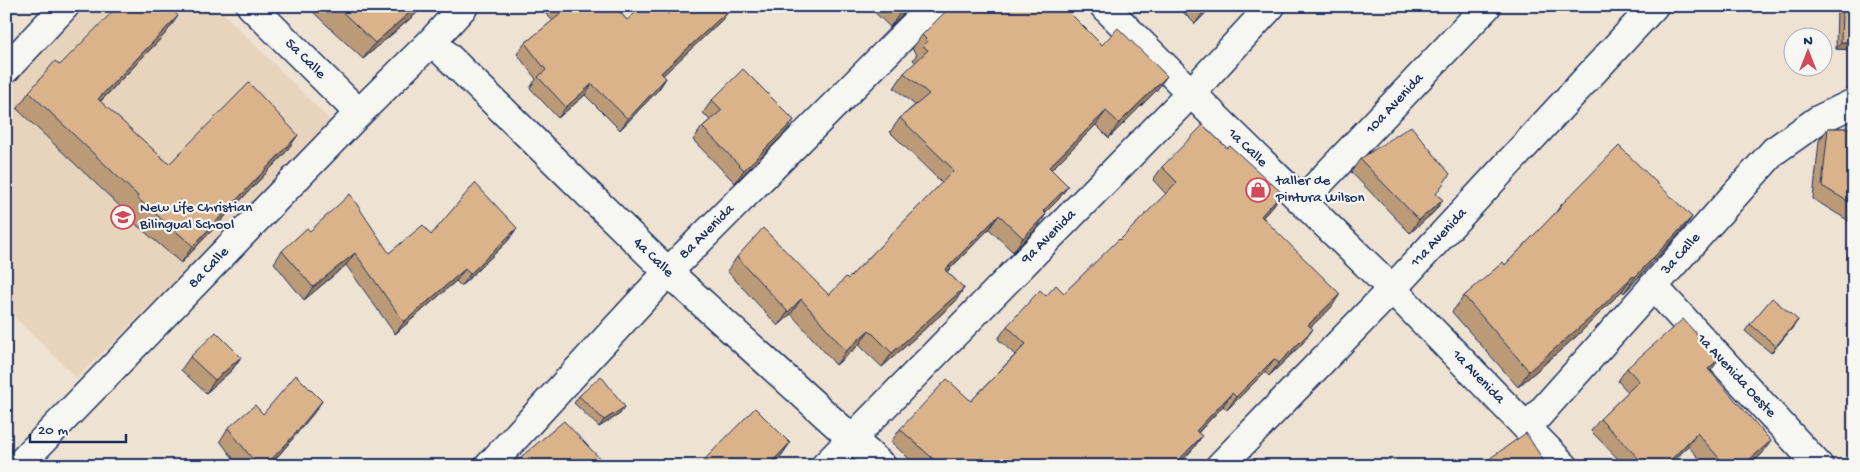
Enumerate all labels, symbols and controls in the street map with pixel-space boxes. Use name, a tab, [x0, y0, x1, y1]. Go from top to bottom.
north arrow	[1782, 28, 1832, 78]
text: N	[1803, 33, 1813, 50]
street label: 5a Calle	[281, 35, 329, 83]
street label: 10a Avenida	[1361, 69, 1428, 139]
street label: 1a Calle	[1222, 124, 1271, 172]
place label: taller de Pintura Wilson	[1275, 172, 1365, 207]
shop icon: taller de Pintura Wilson	[1245, 177, 1271, 203]
place label: New Life Christian Bilingual School	[139, 199, 252, 234]
street label: 8a Avenida	[676, 200, 739, 263]
school or university icon: New Life Christian Bilingual School	[110, 204, 136, 230]
street label: 11a Avenida	[1406, 204, 1472, 272]
street label: 9a Avenida	[1017, 205, 1081, 269]
street label: 3a Calle	[1657, 229, 1705, 280]
street label: 4a Calle	[629, 234, 677, 282]
street label: 8a Calle	[185, 243, 233, 293]
street label: 1a Avenida Oeste	[1692, 330, 1780, 422]
street label: 1a Avenida	[1447, 345, 1509, 408]
scale bar	[30, 412, 126, 444]
text: 20 m	[38, 422, 68, 440]

